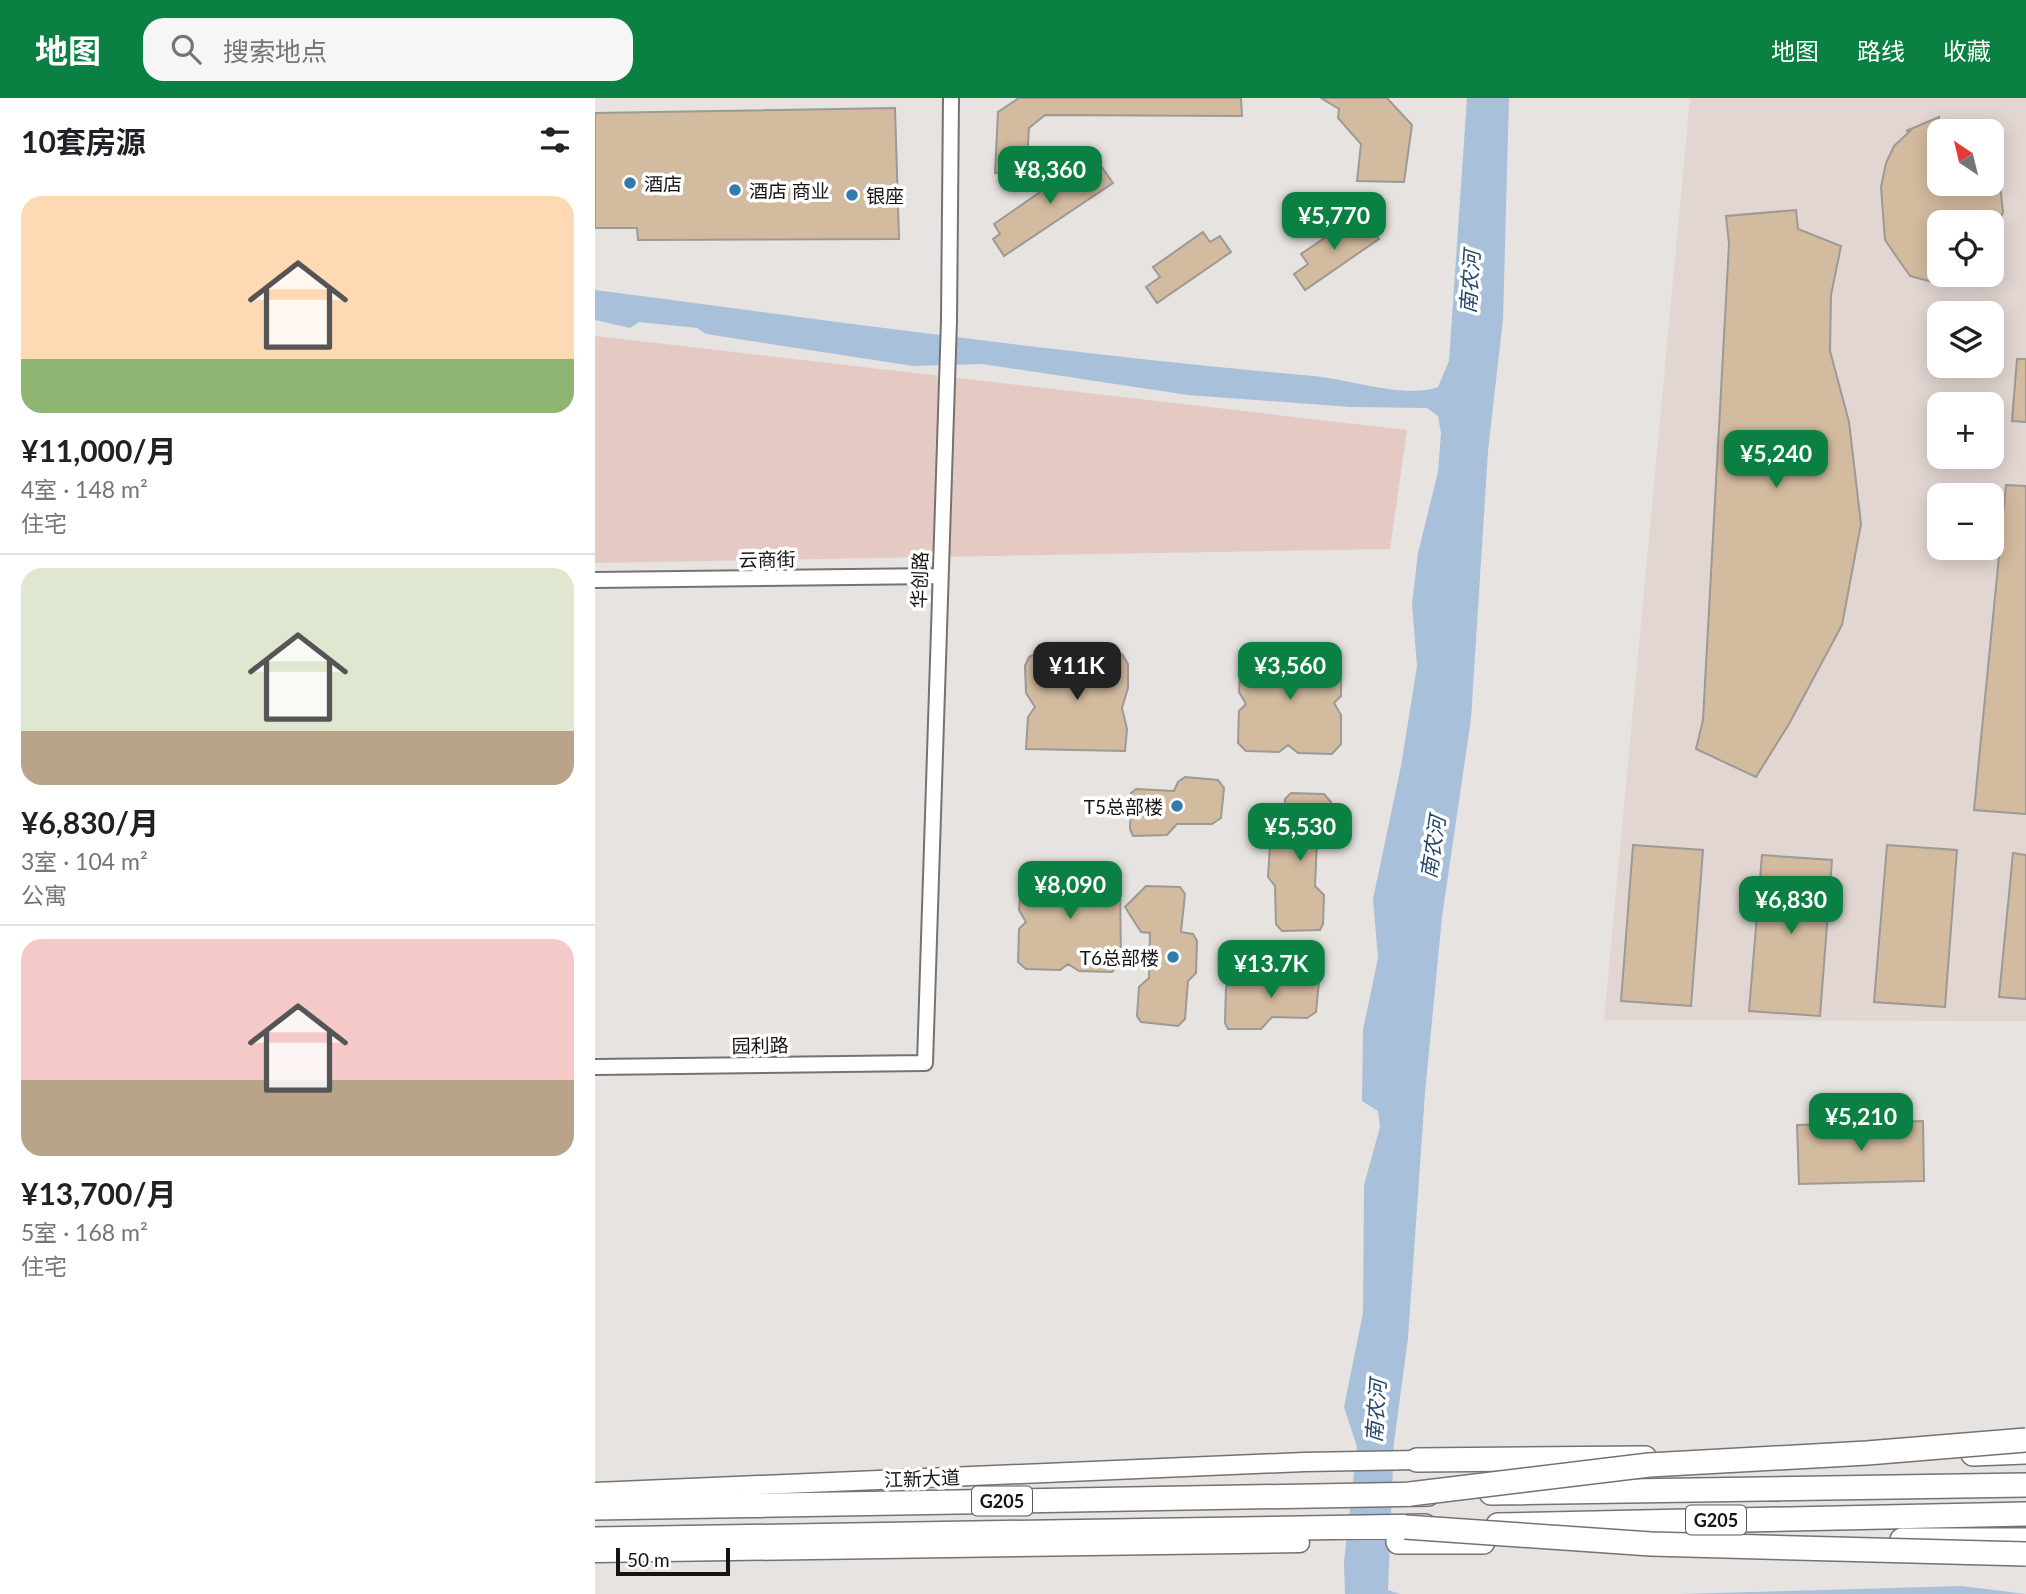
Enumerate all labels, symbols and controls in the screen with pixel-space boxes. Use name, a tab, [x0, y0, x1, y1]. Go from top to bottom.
search box	[143, 18, 633, 81]
text: 地图	[35, 30, 101, 70]
icon: search	[167, 30, 205, 68]
text: 搜索地点	[223, 35, 327, 67]
text: 地图	[1771, 36, 1819, 65]
text: 路线	[1857, 36, 1905, 65]
text: 收藏	[1943, 36, 1991, 65]
north arrow	[1927, 119, 2004, 196]
map controls	[1927, 119, 2004, 560]
icon: filters	[536, 121, 574, 159]
text: 10套房源	[21, 123, 146, 159]
pin: ¥8,360	[993, 146, 1107, 206]
text: ¥8,360	[1014, 155, 1086, 183]
place label: 酒店	[644, 172, 682, 195]
marker: 酒店	[622, 175, 638, 191]
place label: 酒店 商业	[749, 179, 830, 202]
marker: 酒店 商业	[727, 182, 743, 198]
place label: 银座	[866, 184, 904, 207]
marker: 银座	[844, 187, 860, 203]
pin: ¥5,770	[1277, 192, 1391, 252]
text: ¥5,770	[1298, 201, 1370, 229]
button: locate	[1927, 210, 2004, 287]
icon: home	[235, 242, 361, 368]
water label: 南农河	[1454, 246, 1484, 314]
button: layers	[1927, 301, 2004, 378]
button: +	[1927, 392, 2004, 469]
pin: ¥5,240	[1719, 430, 1833, 490]
text: ¥11,000/月	[21, 432, 176, 468]
text: ¥5,240	[1740, 439, 1812, 467]
text: 4室 · 148 m²	[21, 475, 148, 503]
button: −	[1927, 483, 2004, 560]
text: 住宅	[21, 509, 67, 537]
street label: 云商街	[738, 547, 796, 571]
street label: 华创路	[907, 551, 931, 609]
icon: home	[235, 614, 361, 740]
pin: ¥11K	[1036, 642, 1118, 702]
pin: ¥3,560	[1233, 642, 1347, 702]
text: ¥11K	[1049, 651, 1105, 679]
text: ¥3,560	[1254, 651, 1326, 679]
place label: T5总部楼	[1084, 795, 1163, 818]
marker: T5总部楼	[1169, 798, 1185, 814]
text: ¥6,830/月	[21, 804, 159, 840]
pin: ¥5,530	[1243, 804, 1357, 863]
water label: 南农河	[1415, 810, 1450, 880]
text: ¥5,530	[1264, 812, 1336, 840]
text: 3室 · 104 m²	[21, 847, 148, 875]
pin: ¥8,090	[1013, 862, 1127, 921]
text: ¥8,090	[1034, 870, 1106, 898]
pin: ¥6,830	[1734, 876, 1848, 936]
text: 公寓	[21, 881, 67, 909]
text: ¥6,830	[1755, 885, 1827, 913]
pin: ¥13.7K	[1214, 940, 1328, 1000]
place label: T6总部楼	[1080, 946, 1159, 969]
marker: T6总部楼	[1165, 949, 1181, 965]
text: ¥13.7K	[1234, 949, 1308, 977]
icon: home	[235, 985, 361, 1111]
street label: 园利路	[731, 1033, 789, 1057]
pin: ¥5,210	[1804, 1094, 1918, 1153]
text: ¥5,210	[1825, 1102, 1897, 1130]
text: ¥13,700/月	[21, 1175, 176, 1211]
text: 5室 · 168 m²	[21, 1218, 148, 1246]
text: 住宅	[21, 1252, 67, 1280]
water label: 南农河	[1360, 1375, 1390, 1443]
street label: 江新大道	[884, 1465, 960, 1491]
road number: G205	[972, 1486, 1032, 1516]
road number: G205	[1686, 1506, 1746, 1534]
scale bar	[616, 1545, 730, 1577]
text: 50 m	[627, 1548, 670, 1571]

